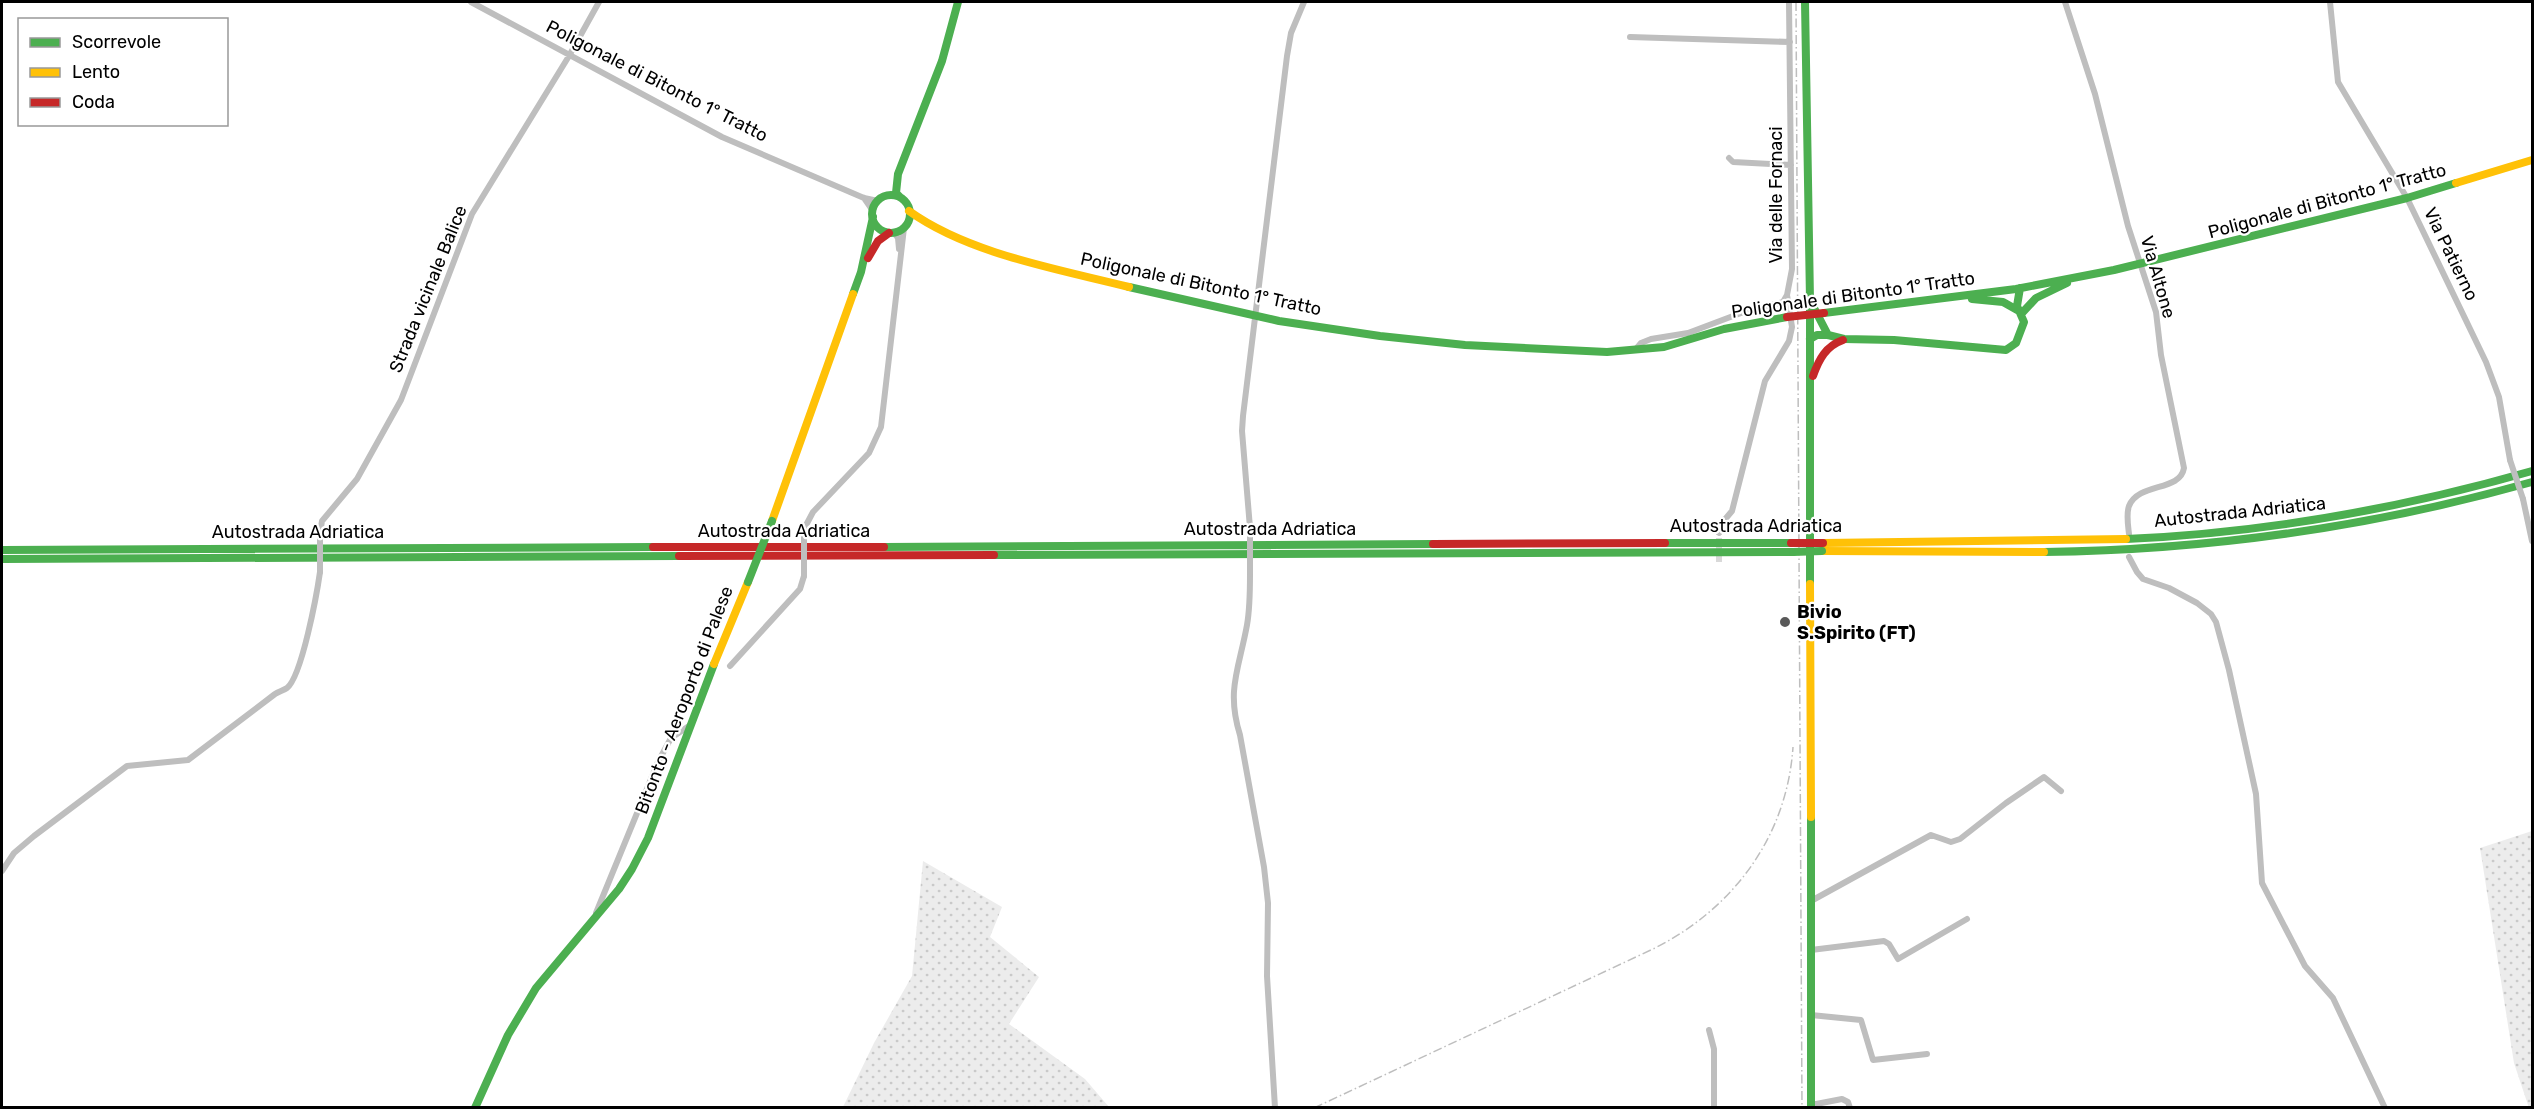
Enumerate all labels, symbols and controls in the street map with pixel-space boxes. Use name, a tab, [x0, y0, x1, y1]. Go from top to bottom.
street label: Poligonale di Bitonto 1° Tratto	[543, 15, 771, 147]
legend	[18, 18, 228, 126]
text: Scorrevole	[72, 31, 161, 53]
text: Lento	[72, 61, 120, 83]
text: Coda	[72, 91, 115, 113]
street label: Via delle Fornaci	[1765, 126, 1787, 264]
street label: Poligonale di Bitonto 1° Tratto	[2206, 159, 2448, 243]
street label: Strada vicinale Balice	[384, 202, 472, 376]
street label: Via Patierno	[2419, 204, 2483, 304]
street label: Via Altone	[2136, 233, 2180, 321]
street label: Poligonale di Bitonto 1° Tratto	[1079, 248, 1323, 320]
street label: Poligonale di Bitonto 1° Tratto	[1730, 267, 1976, 323]
street label: Autostrada Adriatica	[2153, 492, 2327, 532]
street label: Autostrada Adriatica	[1670, 515, 1842, 537]
street label: Autostrada Adriatica	[1184, 518, 1356, 540]
street label: Autostrada Adriatica	[698, 520, 870, 542]
street label: Autostrada Adriatica	[212, 521, 384, 543]
street label: Bitonto - Aeroporto di Palese	[630, 583, 738, 817]
place label: Bivio S.Spirito (FT)	[1797, 601, 1916, 644]
marker: Bivio S.Spirito (FT)	[1778, 615, 1792, 629]

